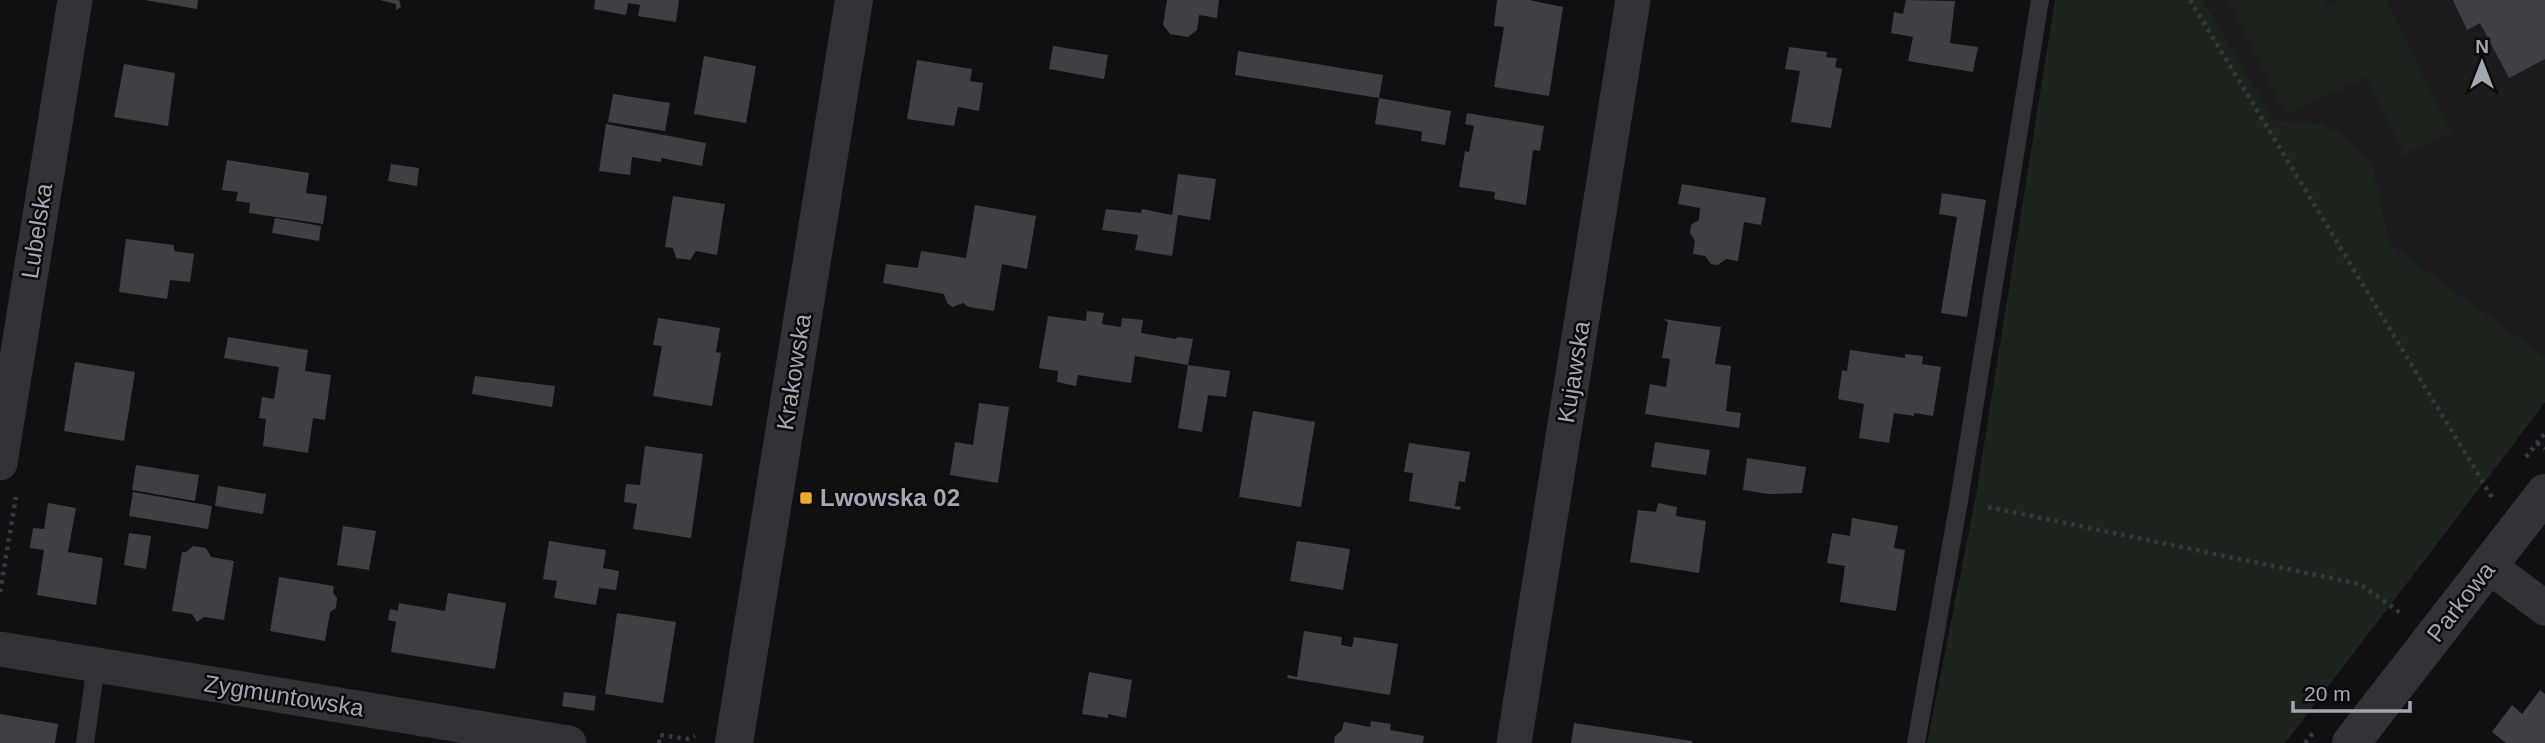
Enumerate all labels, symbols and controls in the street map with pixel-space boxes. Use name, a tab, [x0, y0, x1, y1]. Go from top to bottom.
north arrow	[2447, 28, 2517, 98]
text: N	[2475, 36, 2489, 57]
street label: Lubelska	[16, 181, 57, 280]
street label: Krakowska	[771, 311, 816, 432]
street label: Kujawska	[1552, 318, 1595, 425]
place label: Lwowska 02	[820, 484, 960, 511]
marker: Lwowska 02	[798, 490, 814, 506]
street label: Parkowa	[2421, 556, 2500, 647]
street label: Zygmuntowska	[202, 670, 367, 722]
scale bar	[2293, 670, 2410, 714]
text: 20 m	[2304, 682, 2351, 705]

